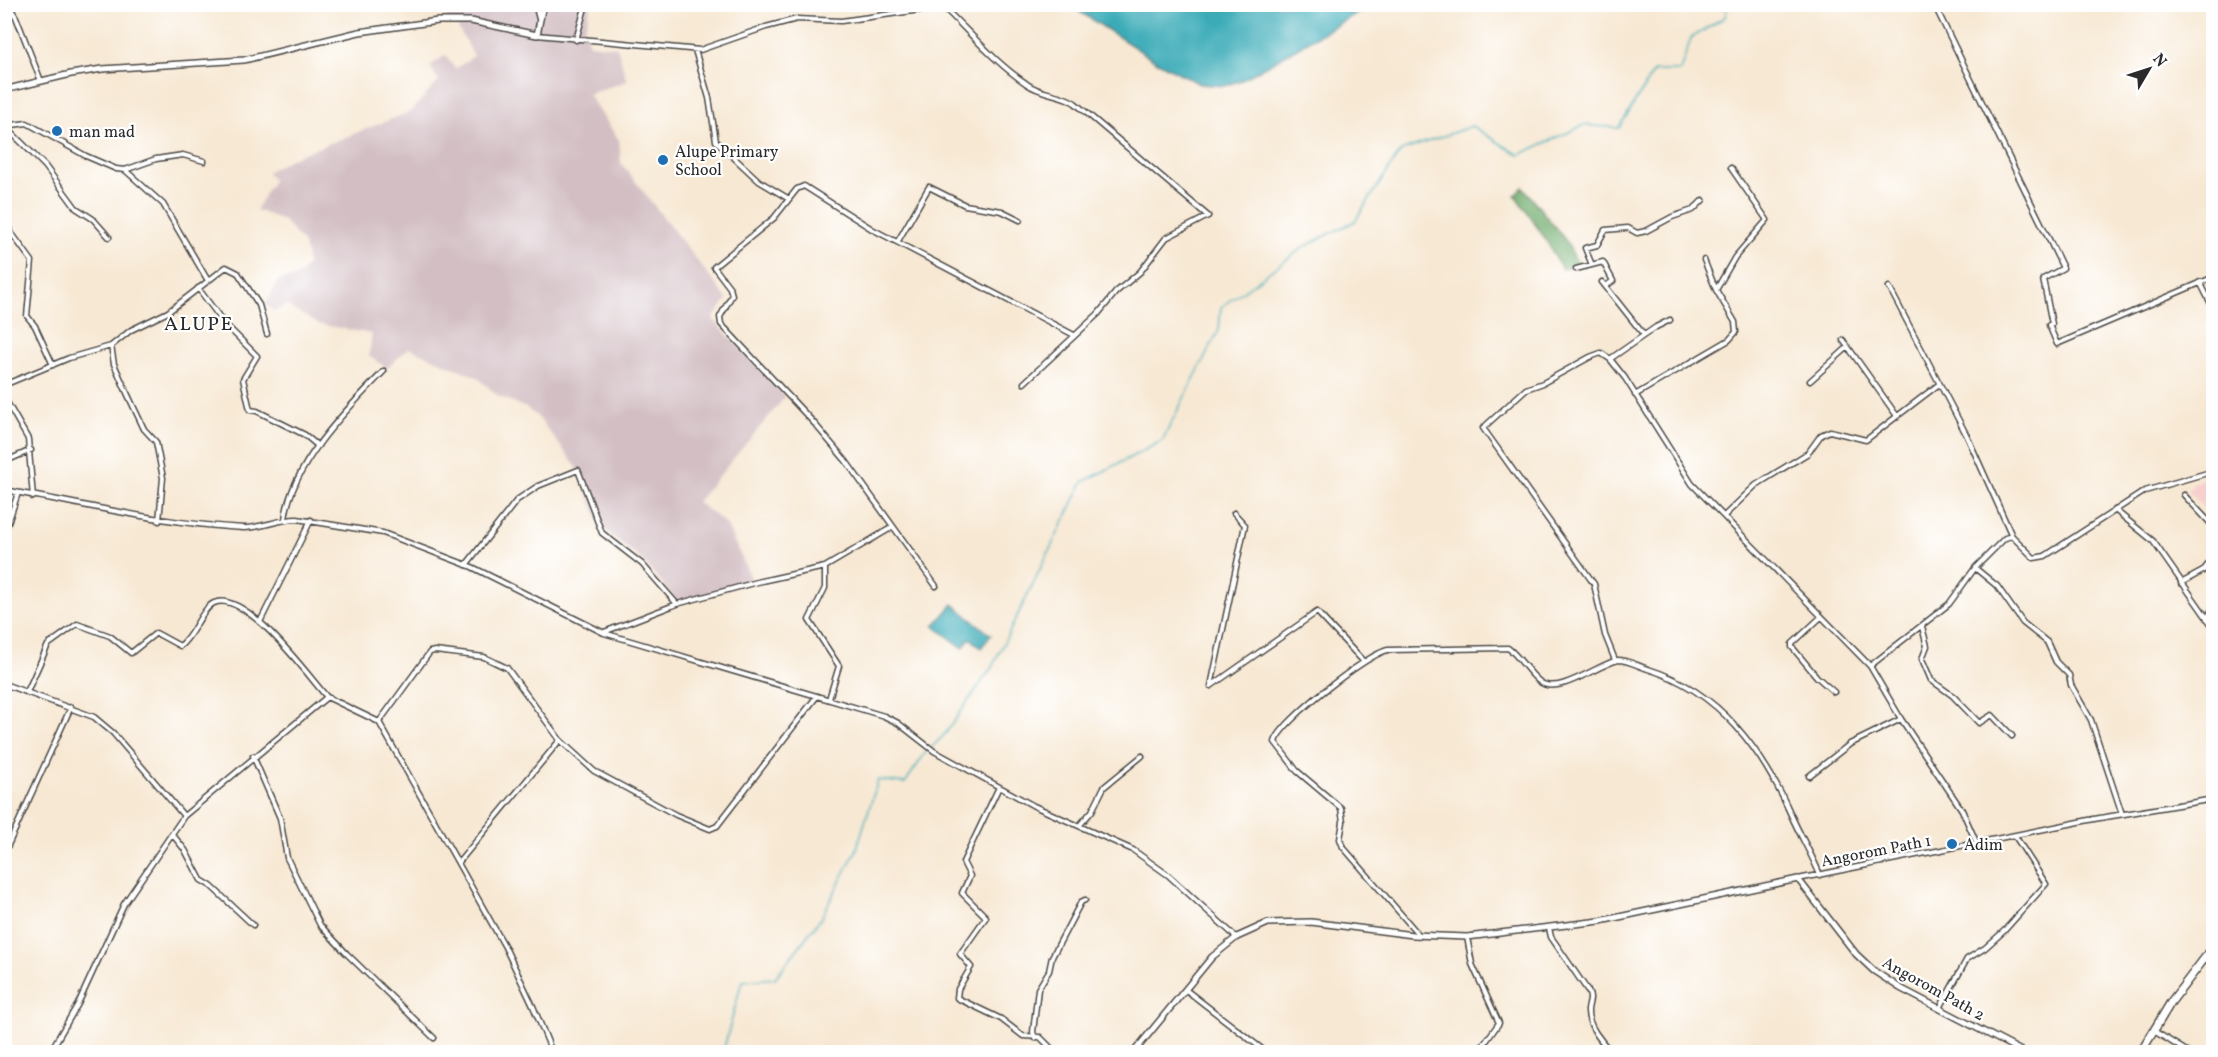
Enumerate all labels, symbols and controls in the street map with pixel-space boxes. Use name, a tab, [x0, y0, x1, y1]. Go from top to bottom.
north arrow	[2119, 39, 2179, 99]
text: N	[2147, 49, 2172, 73]
place label: man mad	[69, 122, 135, 144]
marker: man mad	[50, 124, 64, 138]
place label: Alupe Primary School	[675, 142, 779, 182]
marker: Alupe Primary School	[656, 153, 670, 167]
district label: ALUPE	[164, 311, 234, 339]
street label: Angorom Path 1	[1819, 831, 1933, 873]
place label: Adim	[1964, 835, 2003, 857]
marker: Adim	[1945, 837, 1959, 851]
street label: Angorom Path 2	[1878, 952, 1988, 1027]

